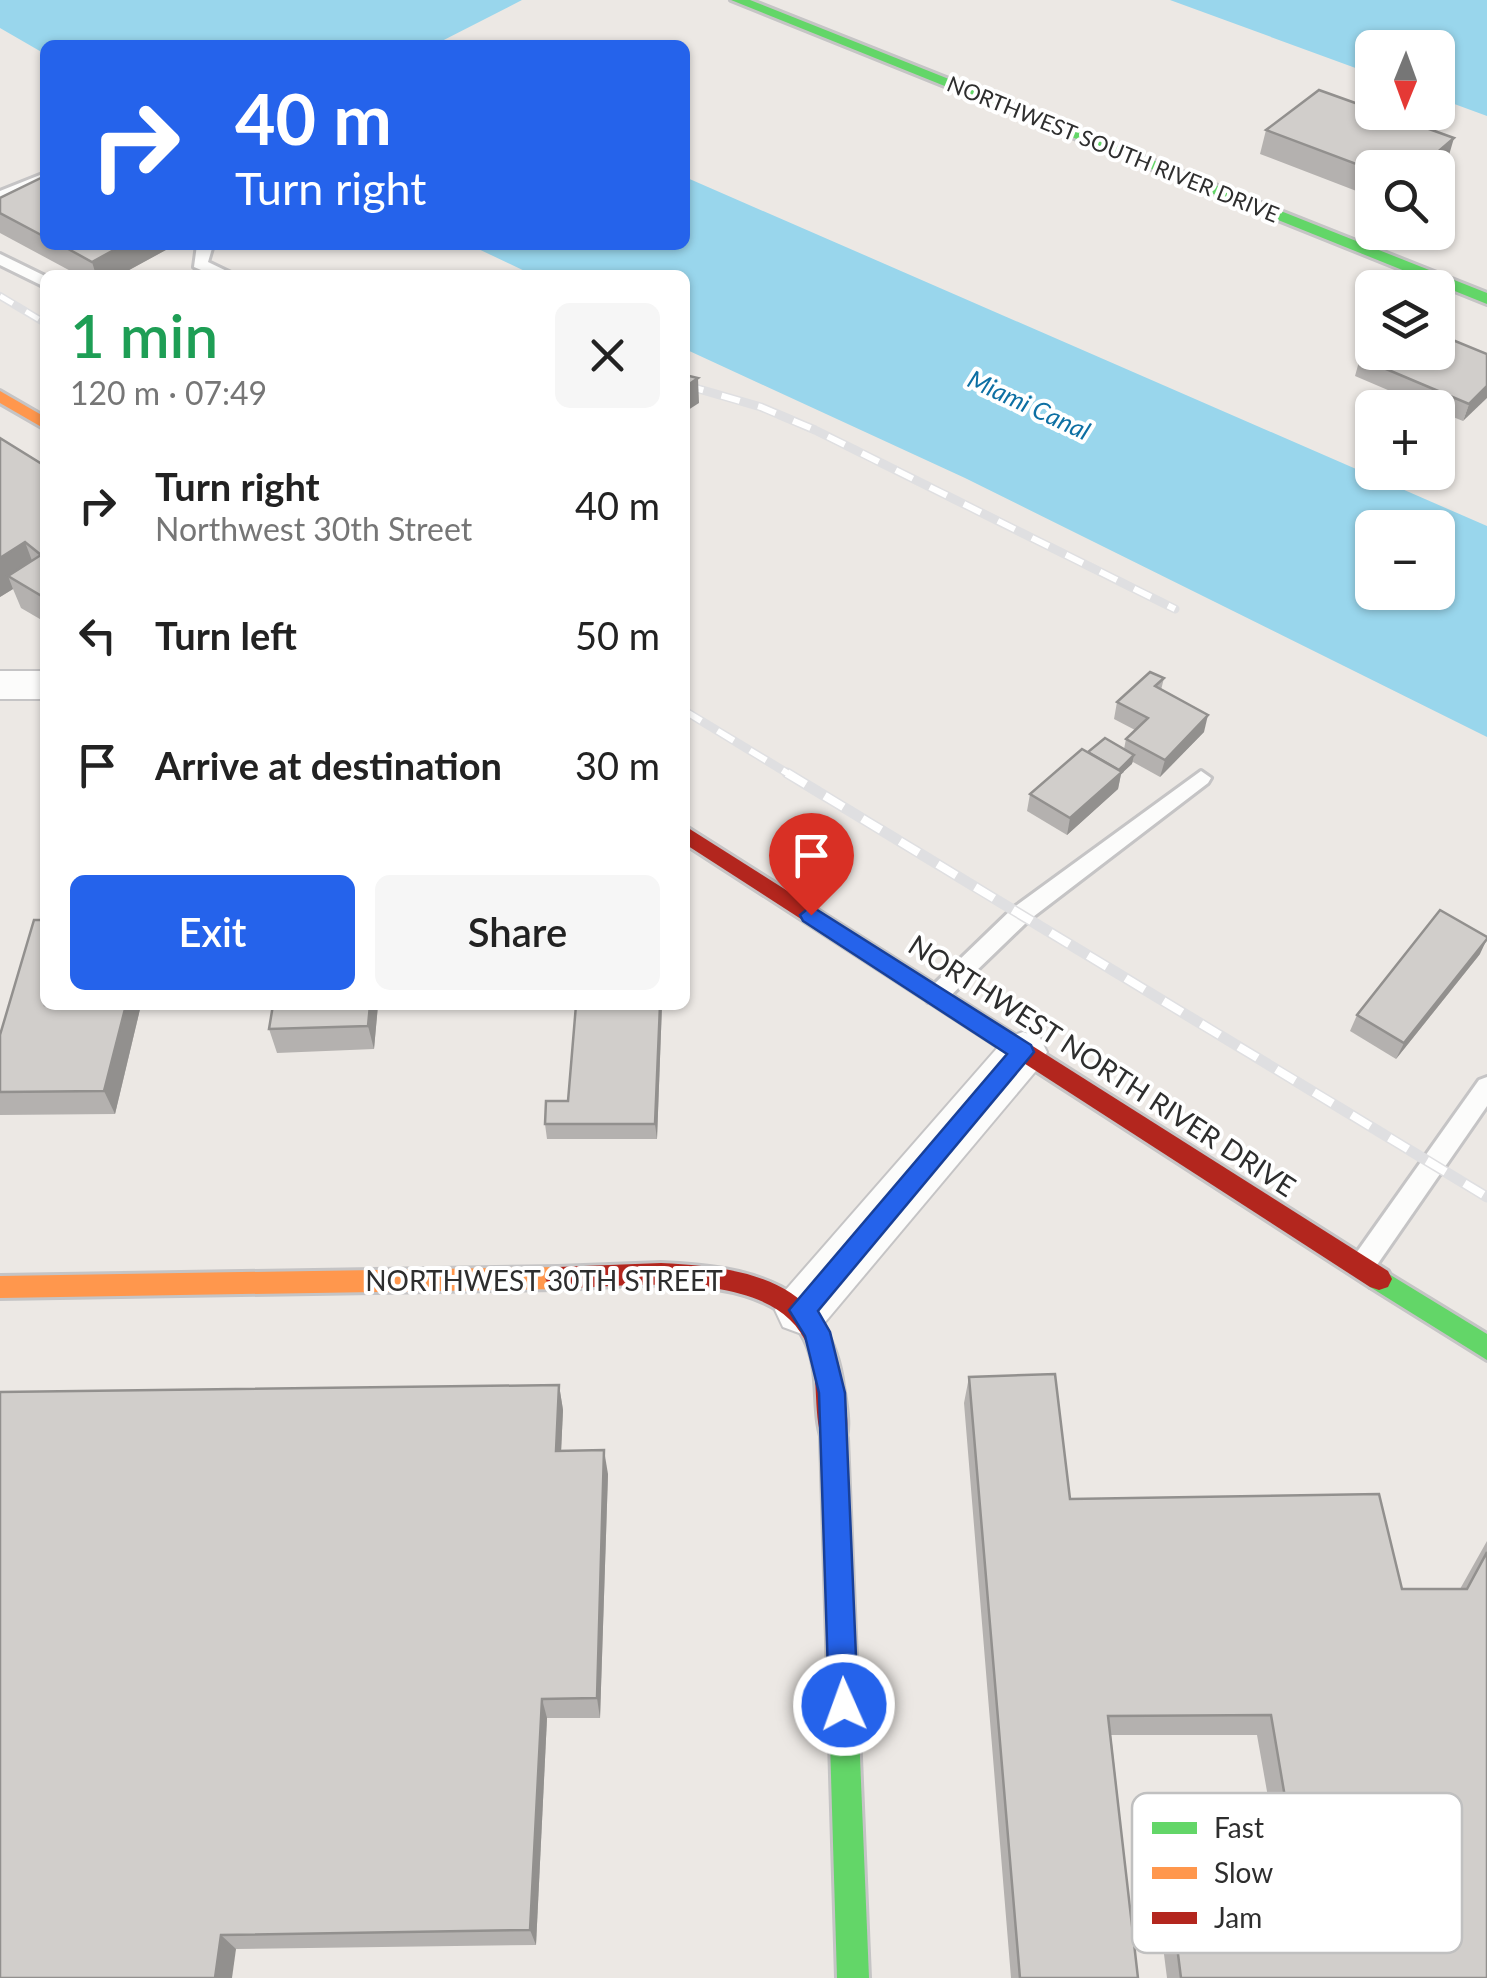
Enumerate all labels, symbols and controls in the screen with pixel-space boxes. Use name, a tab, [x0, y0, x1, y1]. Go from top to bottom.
north arrow	[1355, 30, 1455, 130]
map controls	[1355, 30, 1455, 610]
street label: NORTHWEST SOUTH RIVER DRIVE	[943, 69, 1283, 228]
text: 40 m	[235, 76, 392, 160]
icon: right	[70, 80, 200, 210]
button: search	[1355, 150, 1455, 250]
text: Turn right	[235, 161, 426, 215]
button: layers	[1355, 270, 1455, 370]
text: 1 min	[70, 299, 218, 371]
button: close	[555, 303, 660, 408]
water label: Miami Canal	[964, 363, 1095, 446]
text: 120 m · 07:49	[70, 373, 267, 412]
button: +	[1355, 390, 1455, 490]
text: Turn right	[155, 463, 320, 509]
icon: right	[70, 478, 125, 533]
text: 40 m	[575, 482, 660, 528]
text: Northwest 30th Street	[155, 509, 472, 548]
button: −	[1355, 510, 1455, 610]
icon: left	[70, 608, 125, 663]
text: Turn left	[155, 612, 297, 658]
text: 50 m	[575, 612, 660, 658]
icon: arrive	[70, 738, 125, 793]
text: Arrive at destination	[155, 742, 502, 788]
text: 30 m	[575, 742, 660, 788]
pin	[769, 813, 854, 916]
icon: arrive	[784, 828, 839, 883]
button: Exit	[70, 875, 355, 990]
button: Share	[375, 875, 660, 990]
street label: NORTHWEST NORTH RIVER DRIVE	[903, 927, 1302, 1203]
street label: NORTHWEST 30TH STREET	[365, 1263, 723, 1297]
position arrow	[792, 1653, 896, 1757]
legend	[1132, 1793, 1462, 1953]
text: Fast	[1214, 1810, 1264, 1844]
text: Slow	[1214, 1855, 1273, 1889]
text: Jam	[1214, 1900, 1262, 1934]

